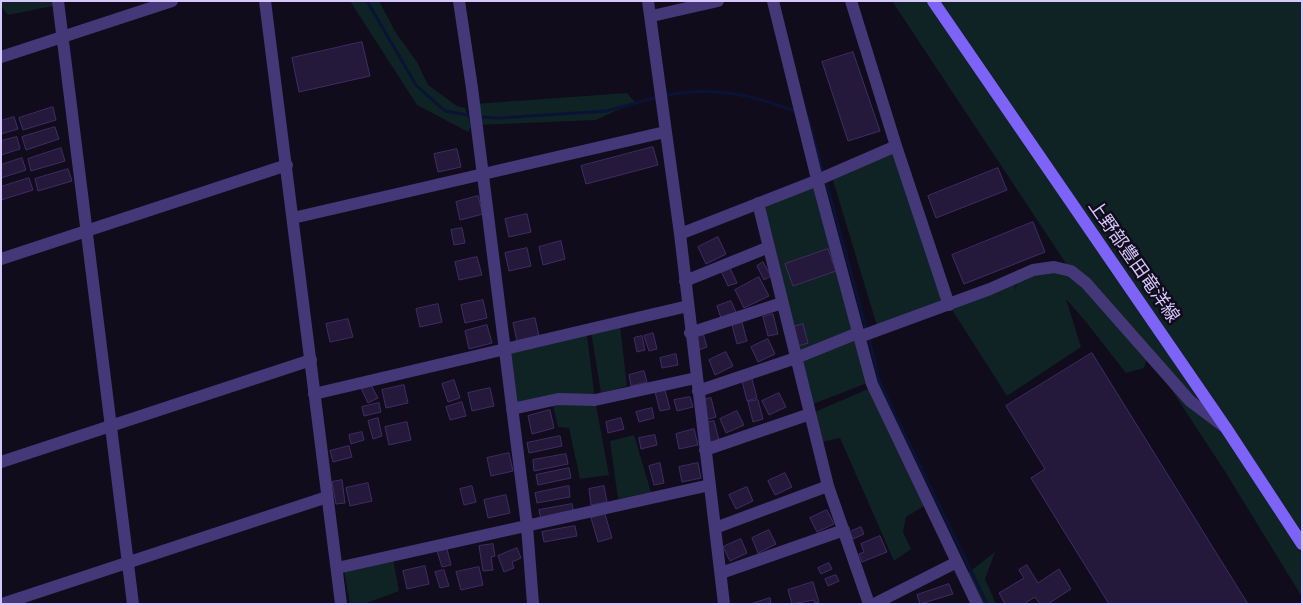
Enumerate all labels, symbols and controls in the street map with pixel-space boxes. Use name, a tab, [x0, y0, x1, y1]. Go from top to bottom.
street label: 上野部豊田竜洋線	[1083, 197, 1183, 327]

